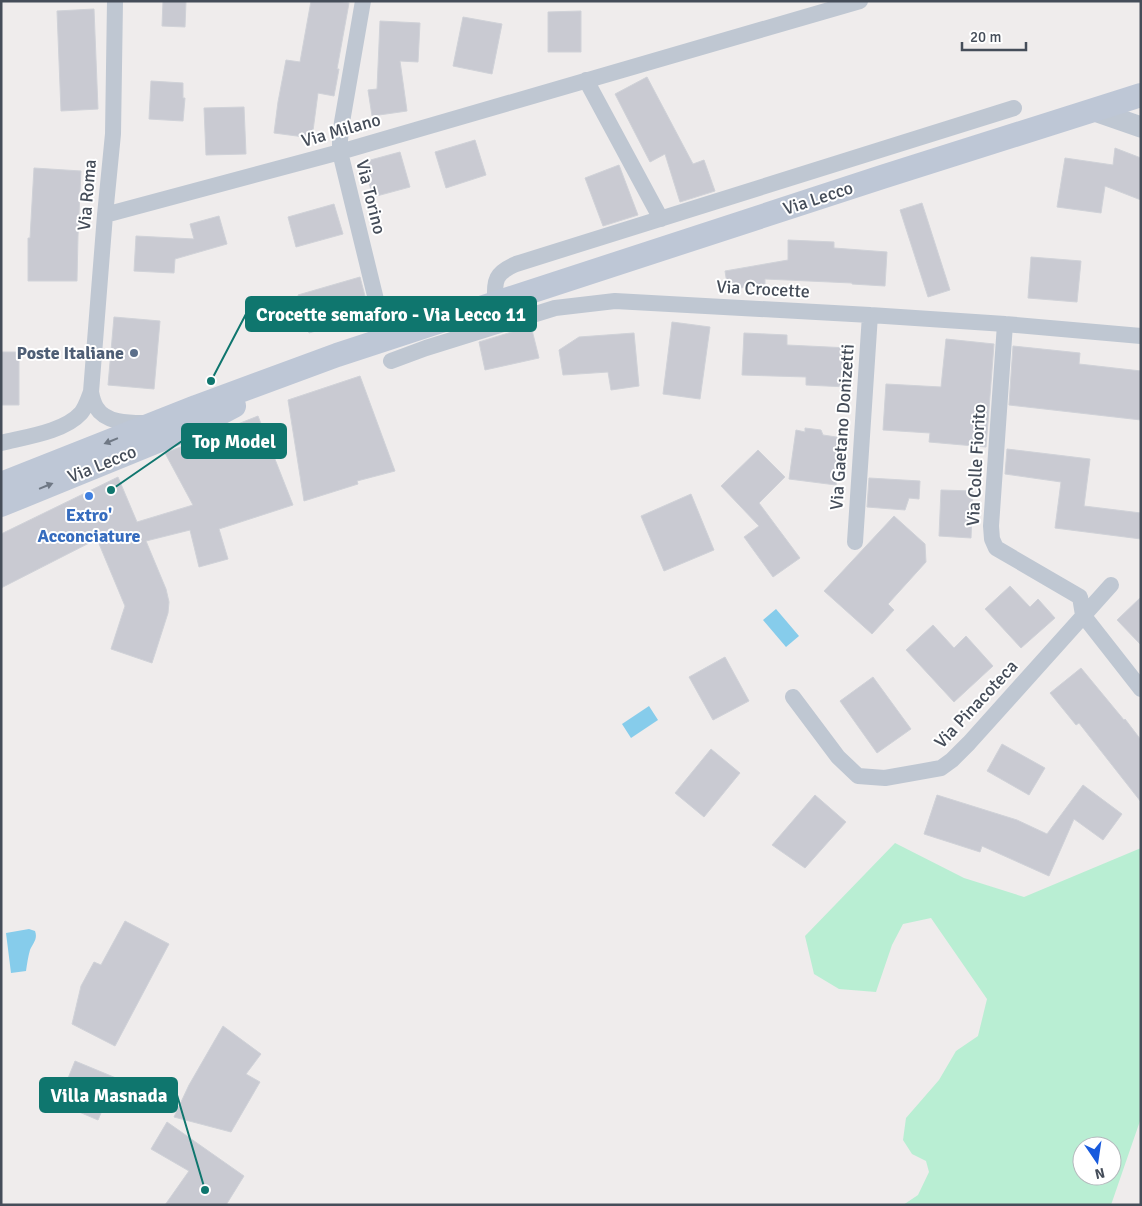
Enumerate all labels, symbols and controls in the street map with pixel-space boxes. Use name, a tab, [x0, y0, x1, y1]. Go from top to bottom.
scale bar	[962, 20, 1026, 52]
text: 20 m	[970, 28, 1001, 46]
street label: Via Milano	[299, 108, 383, 152]
street label: Via Torino	[351, 157, 391, 237]
street label: Via Roma	[73, 158, 101, 232]
street label: Via Lecco	[780, 176, 856, 220]
street label: Via Crocette	[716, 276, 810, 302]
callout: Crocette semaforo - Via Lecco 11	[246, 297, 536, 331]
text: Crocette semaforo - Via Lecco 11	[256, 303, 526, 327]
place label: Poste Italiane	[16, 342, 124, 364]
street label: Via Gaetano Donizetti	[825, 343, 859, 511]
marker: Poste Italiane	[128, 347, 140, 359]
street label: Via Colle Fiorito	[962, 403, 990, 527]
callout: Top Model	[182, 424, 286, 458]
text: Top Model	[192, 430, 276, 454]
one-way arrow	[103, 437, 118, 445]
street label: Via Lecco	[64, 440, 140, 488]
one-way arrow	[39, 482, 53, 490]
marker: Extro' Acconciature	[83, 490, 95, 502]
place label: Extro' Acconciature	[38, 504, 141, 547]
street label: Via Pinacoteca	[930, 655, 1022, 753]
callout: Villa Masnada	[40, 1078, 177, 1112]
text: Villa Masnada	[51, 1084, 168, 1108]
north arrow	[1072, 1136, 1122, 1186]
text: N	[1093, 1164, 1106, 1183]

